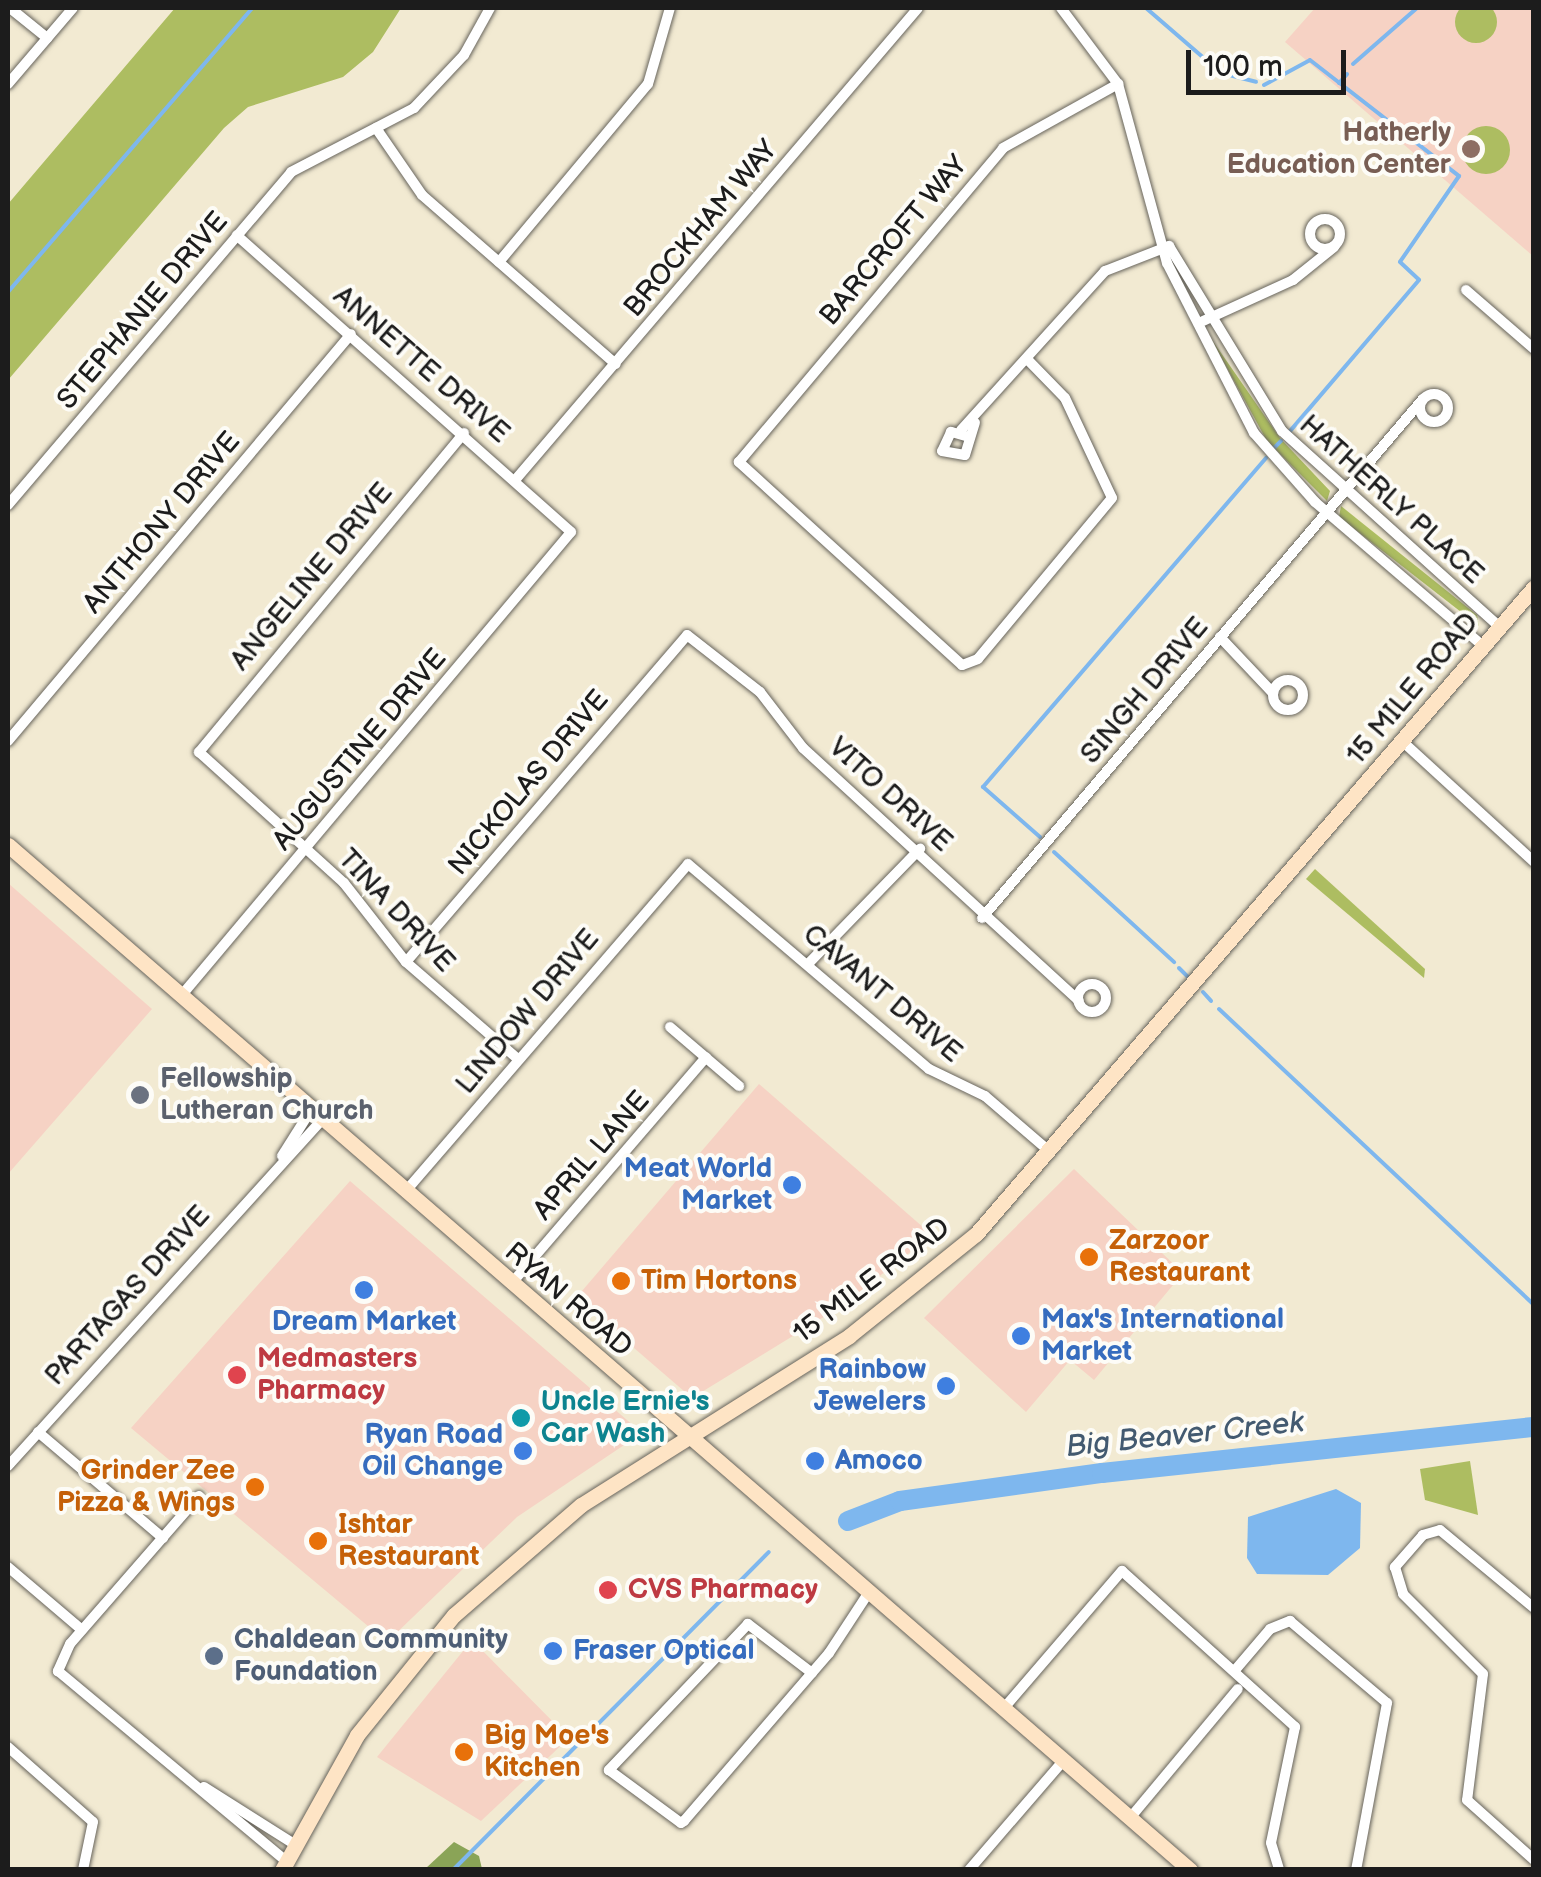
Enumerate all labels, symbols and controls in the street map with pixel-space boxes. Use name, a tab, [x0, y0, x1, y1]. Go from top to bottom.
scale bar	[1191, 30, 1351, 92]
text: 100 m	[1203, 49, 1283, 85]
place label: Hatherly Education Center	[1227, 116, 1451, 182]
street label: BROCKHAM WAY	[617, 133, 785, 325]
marker: Hatherly Education Center	[1460, 138, 1482, 160]
street label: BARCROFT WAY	[813, 149, 975, 333]
street label: STEPHANIE DRIVE	[51, 205, 235, 417]
street label: ANNETTE DRIVE	[326, 279, 516, 451]
street label: HATHERLY PLACE	[1292, 408, 1490, 592]
street label: ANTHONY DRIVE	[76, 425, 248, 621]
street label: ANGELINE DRIVE	[224, 476, 400, 678]
street label: 15 MILE ROAD	[1340, 606, 1486, 772]
street label: SINGH DRIVE	[1074, 611, 1216, 771]
street label: AUGUSTINE DRIVE	[266, 643, 454, 857]
street label: NICKOLAS DRIVE	[442, 684, 616, 882]
street label: VITO DRIVE	[821, 731, 959, 859]
street label: TINA DRIVE	[331, 843, 461, 979]
street label: CAVANT DRIVE	[796, 918, 968, 1070]
street label: LINDOW DRIVE	[449, 923, 607, 1101]
place label: Fellowship Lutheran Church	[160, 1062, 374, 1128]
marker: Fellowship Lutheran Church	[129, 1084, 151, 1106]
street label: APRIL LANE	[527, 1085, 657, 1227]
place label: Meat World Market	[624, 1152, 772, 1218]
marker: Meat World Market	[781, 1174, 803, 1196]
street label: PARTAGAS DRIVE	[39, 1199, 217, 1393]
street label: 15 MILE ROAD	[787, 1211, 957, 1351]
place label: Zarzoor Restaurant	[1109, 1224, 1250, 1290]
street label: RYAN ROAD	[498, 1236, 638, 1364]
marker: Zarzoor Restaurant	[1078, 1246, 1100, 1268]
place label: Tim Hortons	[641, 1264, 797, 1298]
marker: Tim Hortons	[610, 1270, 632, 1292]
marker: Dream Market	[353, 1279, 375, 1301]
place label: Max's International Market	[1041, 1303, 1284, 1369]
place label: Dream Market	[272, 1305, 456, 1339]
marker: Max's International Market	[1010, 1325, 1032, 1347]
place label: Medmasters Pharmacy	[257, 1342, 417, 1408]
place label: Rainbow Jewelers	[814, 1353, 926, 1419]
marker: Medmasters Pharmacy	[226, 1364, 248, 1386]
marker: Rainbow Jewelers	[935, 1375, 957, 1397]
place label: Uncle Ernie's Car Wash	[541, 1385, 709, 1451]
water label: Big Beaver Creek	[1064, 1405, 1306, 1465]
marker: Uncle Ernie's Car Wash	[510, 1407, 532, 1429]
place label: Ryan Road Oil Change	[362, 1418, 503, 1484]
marker: Ryan Road Oil Change	[512, 1440, 534, 1462]
place label: Amoco	[835, 1444, 923, 1478]
marker: Amoco	[804, 1450, 826, 1472]
place label: Grinder Zee Pizza & Wings	[57, 1454, 235, 1520]
marker: Grinder Zee Pizza & Wings	[244, 1476, 266, 1498]
place label: Ishtar Restaurant	[338, 1508, 479, 1574]
marker: Ishtar Restaurant	[307, 1530, 329, 1552]
place label: CVS Pharmacy	[628, 1573, 818, 1607]
marker: CVS Pharmacy	[597, 1579, 619, 1601]
place label: Chaldean Community Foundation	[234, 1623, 508, 1689]
place label: Fraser Optical	[573, 1634, 755, 1668]
marker: Fraser Optical	[542, 1640, 564, 1662]
marker: Chaldean Community Foundation	[203, 1645, 225, 1667]
place label: Big Moe's Kitchen	[484, 1719, 609, 1785]
marker: Big Moe's Kitchen	[453, 1741, 475, 1763]

